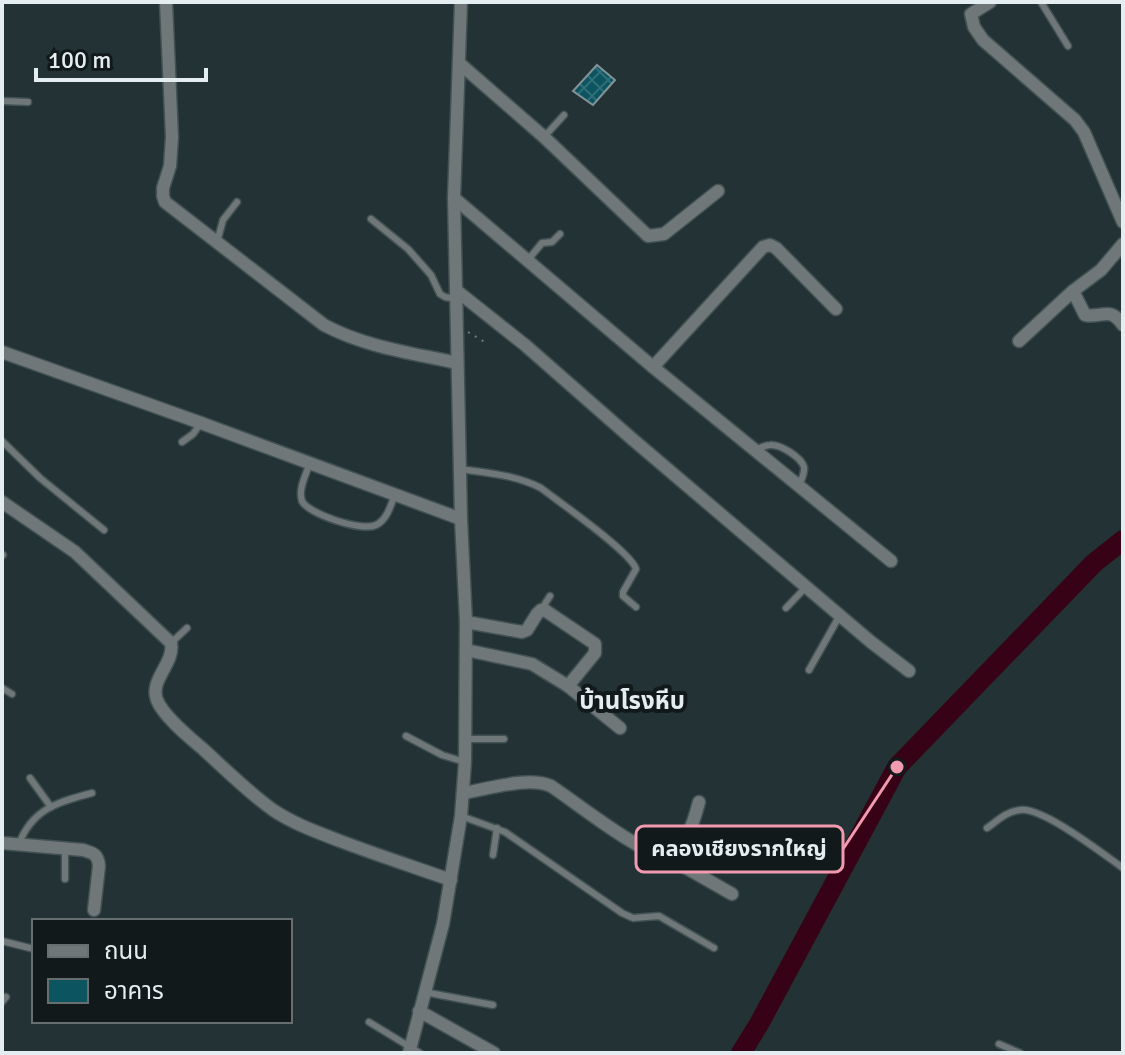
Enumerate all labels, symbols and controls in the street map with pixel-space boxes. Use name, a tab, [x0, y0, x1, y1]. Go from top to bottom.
scale bar	[36, 32, 206, 82]
text: 100 m	[48, 45, 111, 75]
district label: บ้านโรงหีบ	[579, 686, 685, 716]
callout: คลองเชียงรากใหญ่	[636, 826, 843, 872]
text: คลองเชียงรากใหญ่	[651, 835, 827, 862]
legend	[32, 919, 292, 1023]
text: ถนน	[104, 936, 148, 966]
text: อาคาร	[104, 976, 164, 1006]

